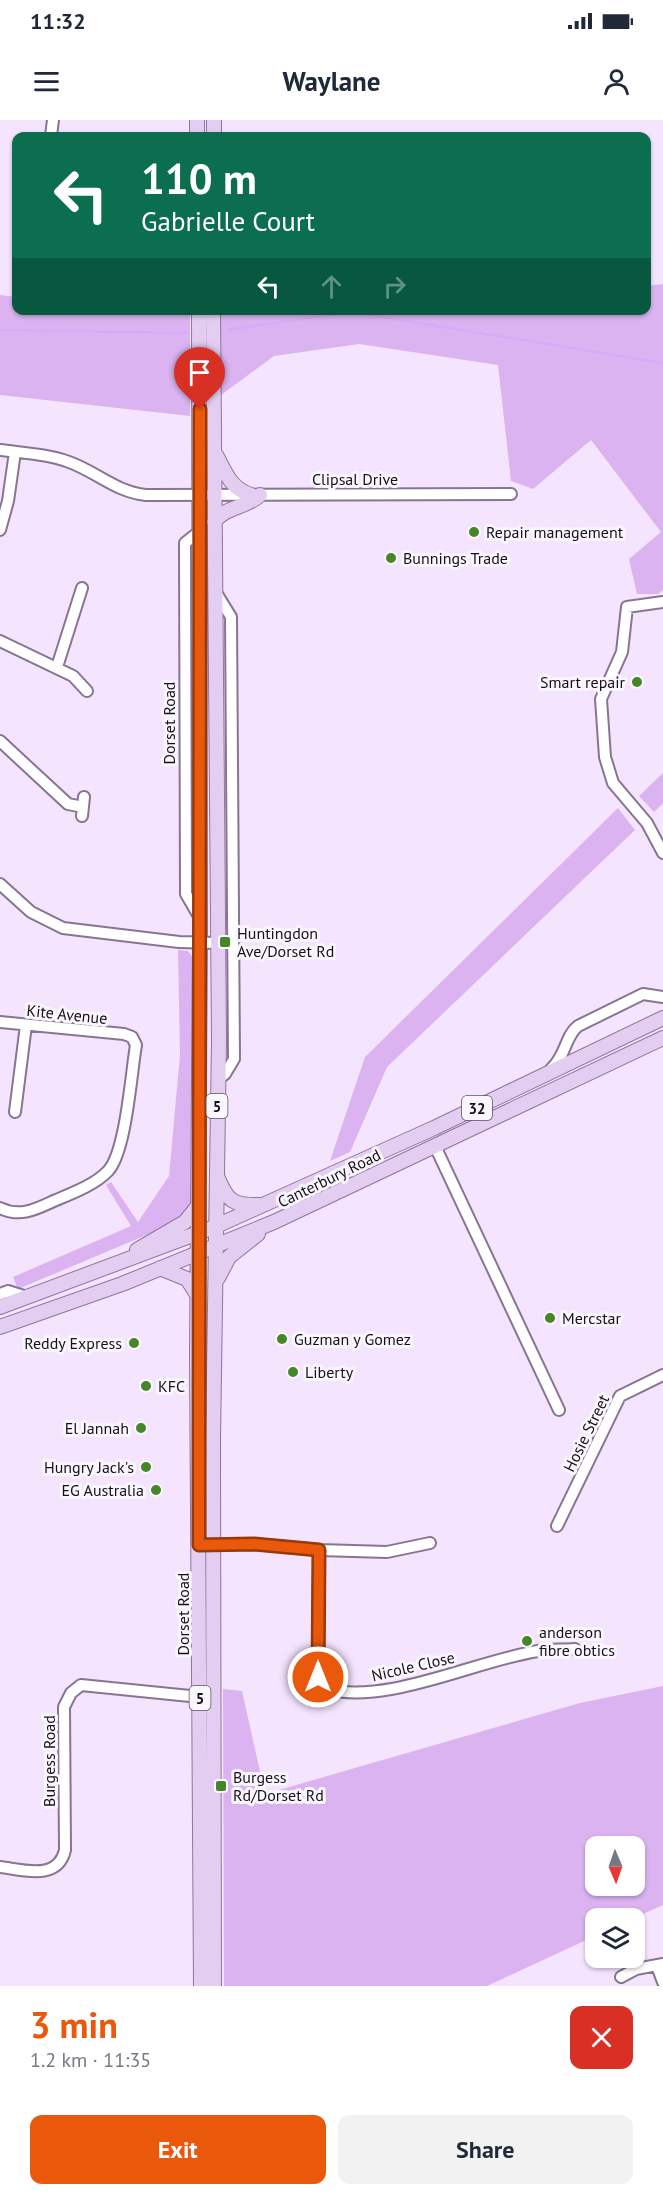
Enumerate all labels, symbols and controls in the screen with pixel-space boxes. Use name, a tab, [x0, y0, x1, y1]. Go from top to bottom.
text: 11:32	[30, 7, 86, 35]
text: Waylane	[282, 64, 381, 98]
icon: menu	[30, 65, 63, 98]
icon: person	[600, 65, 633, 98]
text: 110 m	[141, 151, 257, 206]
icon: left	[42, 156, 120, 234]
text: Gabrielle Court	[141, 204, 315, 238]
icon: left	[252, 270, 285, 303]
icon: ahead	[315, 270, 348, 303]
icon: right	[378, 270, 411, 303]
pin	[174, 347, 225, 409]
icon: arrive	[183, 356, 216, 389]
street label: Clipsal Drive	[312, 469, 398, 489]
place label: Repair management	[486, 522, 624, 542]
marker: Repair management	[467, 525, 481, 539]
place label: Bunnings Trade	[403, 548, 508, 568]
marker: Bunnings Trade	[384, 551, 398, 565]
place label: Smart repair	[540, 672, 626, 692]
marker: Smart repair	[630, 675, 644, 689]
street label: Dorset Road	[159, 682, 179, 764]
place label: Huntingdon Ave/Dorset Rd	[237, 923, 334, 961]
marker: Huntingdon Ave/Dorset Rd	[218, 935, 232, 949]
street label: Kite Avenue	[26, 1000, 108, 1028]
road number: 5	[206, 1094, 228, 1118]
road number: 32	[462, 1096, 492, 1120]
street label: Canterbury Road	[274, 1144, 384, 1212]
place label: Mercstar	[562, 1308, 622, 1328]
marker: Mercstar	[543, 1311, 557, 1325]
place label: Guzman y Gomez	[294, 1329, 411, 1349]
marker: Guzman y Gomez	[275, 1332, 289, 1346]
place label: Reddy Express	[24, 1333, 122, 1353]
marker: Reddy Express	[127, 1336, 141, 1350]
place label: Liberty	[305, 1362, 354, 1382]
marker: Liberty	[286, 1365, 300, 1379]
place label: KFC	[158, 1376, 185, 1396]
marker: KFC	[139, 1379, 153, 1393]
street label: Hosie Street	[559, 1391, 614, 1475]
place label: El Jannah	[65, 1418, 129, 1438]
marker: El Jannah	[134, 1421, 148, 1435]
place label: Hungry Jack's	[44, 1457, 134, 1477]
marker: Hungry Jack's	[139, 1460, 153, 1474]
place label: EG Australia	[61, 1480, 144, 1500]
marker: EG Australia	[149, 1483, 163, 1497]
street label: Dorset Road	[173, 1573, 193, 1655]
place label: anderson fibre obtics	[539, 1622, 615, 1660]
marker: anderson fibre obtics	[520, 1634, 534, 1648]
position arrow	[286, 1645, 350, 1709]
street label: Nicole Close	[369, 1647, 457, 1685]
road number: 5	[190, 1686, 210, 1710]
street label: Burgess Road	[39, 1715, 59, 1807]
place label: Burgess Rd/Dorset Rd	[233, 1767, 324, 1805]
marker: Burgess Rd/Dorset Rd	[214, 1779, 228, 1793]
north arrow	[585, 1836, 645, 1896]
map controls	[585, 1836, 645, 1968]
button: layers	[585, 1908, 645, 1968]
text: 3 min	[30, 2001, 118, 2048]
button: close	[570, 2006, 633, 2069]
text: 1.2 km · 11:35	[30, 2047, 151, 2073]
button: Exit	[30, 2115, 326, 2184]
button: Share	[338, 2115, 633, 2184]

